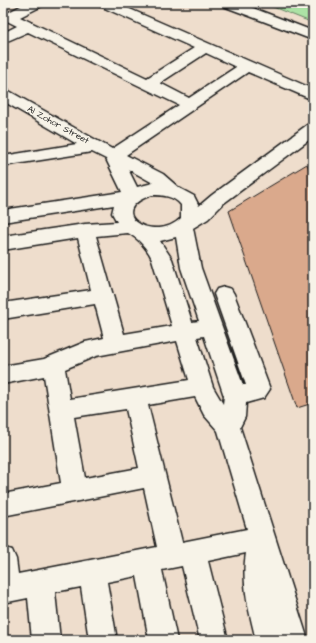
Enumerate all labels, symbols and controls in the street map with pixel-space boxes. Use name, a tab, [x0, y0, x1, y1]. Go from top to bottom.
street label: Al Zohor Street	[25, 103, 92, 148]

